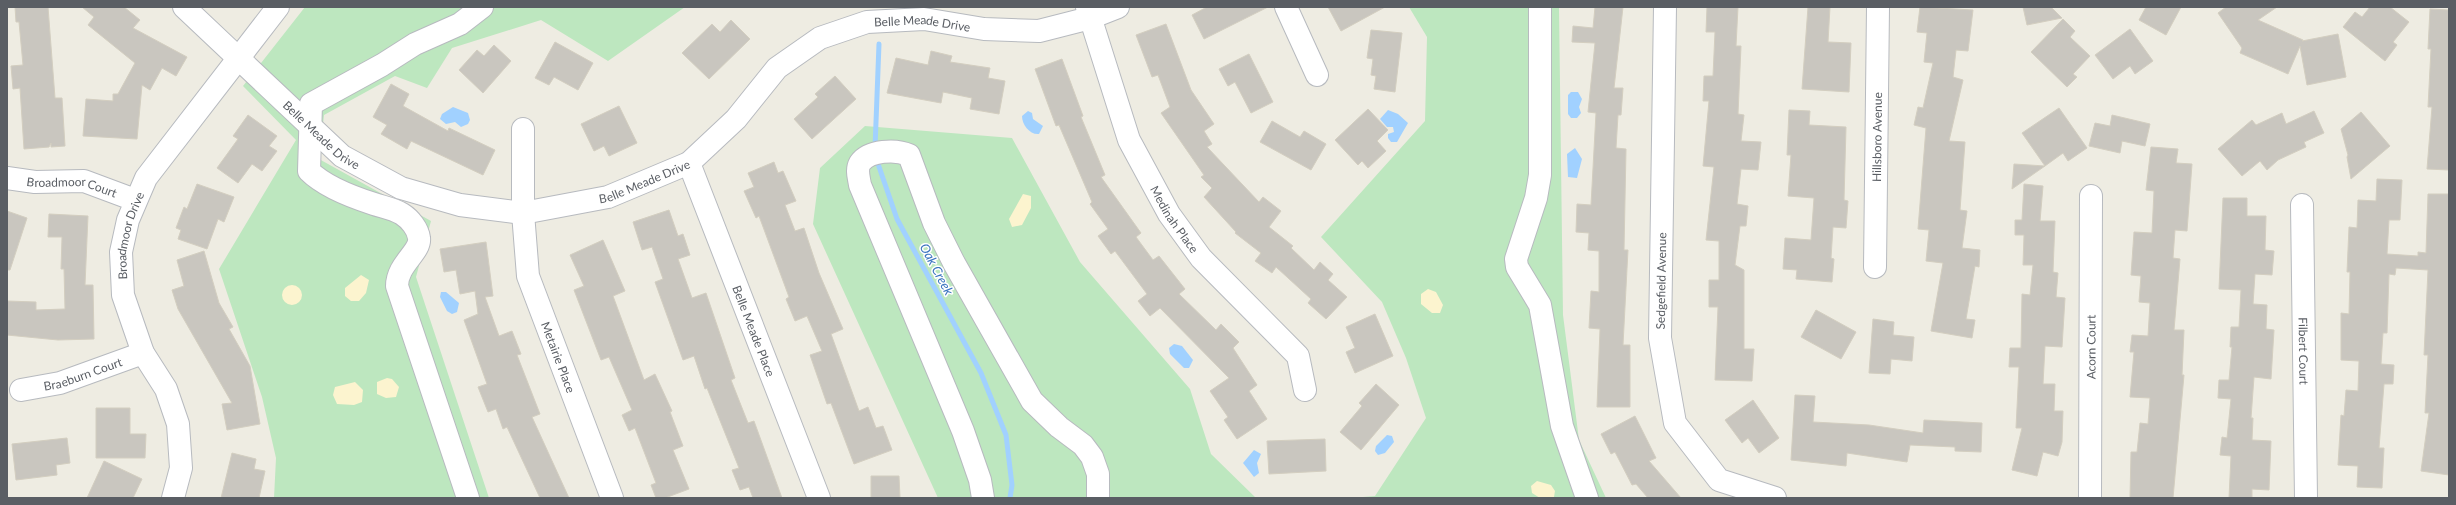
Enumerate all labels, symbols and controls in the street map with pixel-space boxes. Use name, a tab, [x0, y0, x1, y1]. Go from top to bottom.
street label: Belle Meade Drive	[874, 11, 972, 34]
street label: Hillsboro Avenue	[1868, 92, 1885, 182]
street label: Belle Meade Drive	[280, 97, 363, 172]
street label: Belle Meade Drive	[597, 156, 692, 206]
street label: Broadmoor Court	[26, 173, 120, 200]
street label: Medinah Place	[1148, 183, 1202, 256]
street label: Broadmoor Drive	[113, 189, 147, 280]
street label: Sedgefield Avenue	[1653, 232, 1669, 330]
water label: Oak Creek	[917, 240, 958, 298]
street label: Belle Meade Place	[730, 283, 779, 379]
street label: Acorn Court	[2083, 314, 2098, 379]
street label: Filbert Court	[2296, 317, 2312, 385]
street label: Metairie Place	[538, 319, 579, 395]
street label: Braeburn Court	[42, 354, 125, 393]

